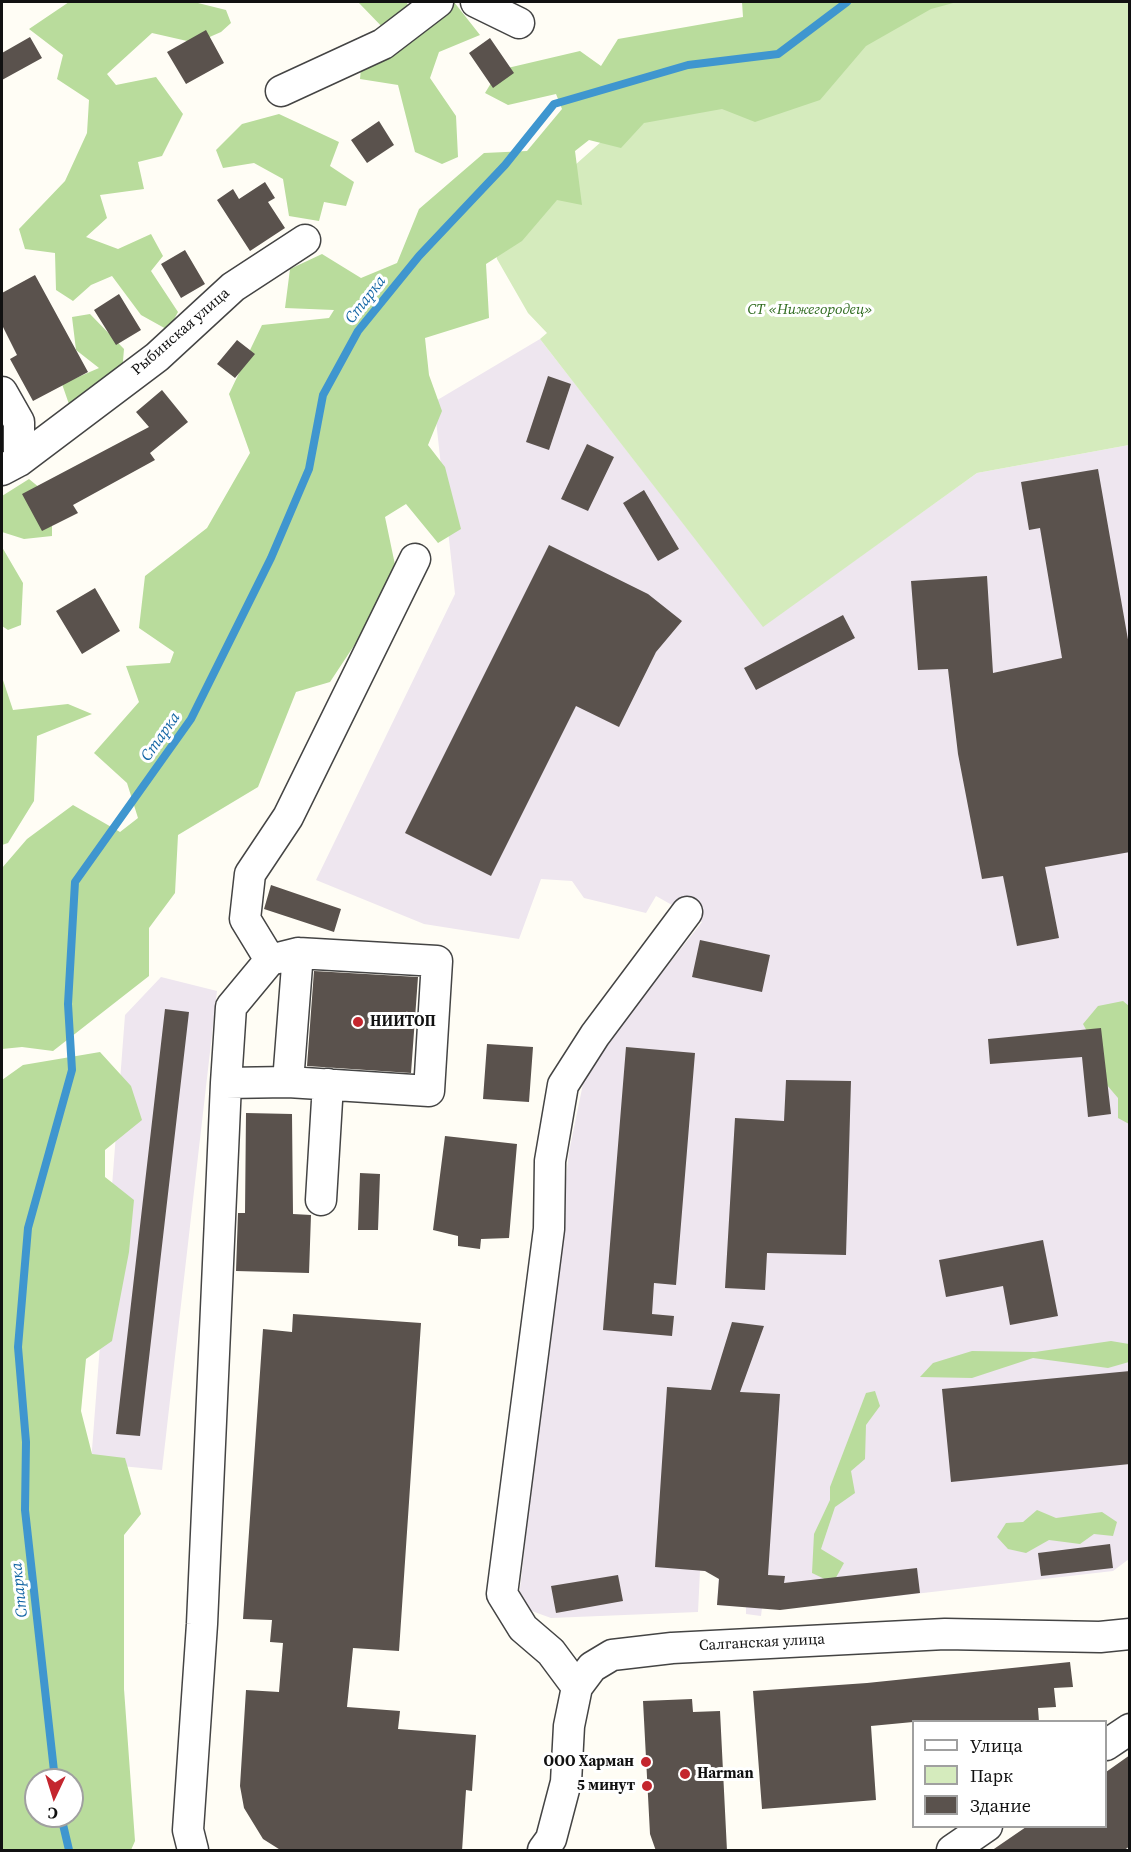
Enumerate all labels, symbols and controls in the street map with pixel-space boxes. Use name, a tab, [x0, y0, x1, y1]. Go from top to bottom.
water label: Старка	[341, 272, 391, 328]
street label: Рыбинская улица	[128, 285, 234, 379]
park label: СТ «Нижегородец»	[747, 301, 873, 319]
water label: Старка	[137, 709, 185, 765]
place label: НИИТОП	[370, 1013, 436, 1031]
marker: НИИТОП	[351, 1015, 365, 1029]
water label: Старка	[8, 1561, 32, 1619]
street label: Салганская улица	[699, 1631, 825, 1655]
legend	[912, 1720, 1107, 1828]
text: Улица	[970, 1733, 1023, 1758]
place label: ООО Харман	[544, 1753, 634, 1771]
marker: ООО Харман	[639, 1755, 653, 1769]
text: Парк	[970, 1763, 1013, 1788]
place label: Harman	[697, 1765, 754, 1783]
marker: Harman	[678, 1767, 692, 1781]
north arrow	[24, 1768, 84, 1828]
place label: 5 минут	[577, 1777, 635, 1795]
marker: 5 минут	[640, 1779, 654, 1793]
text: Здание	[970, 1793, 1031, 1818]
text: С	[47, 1803, 59, 1825]

